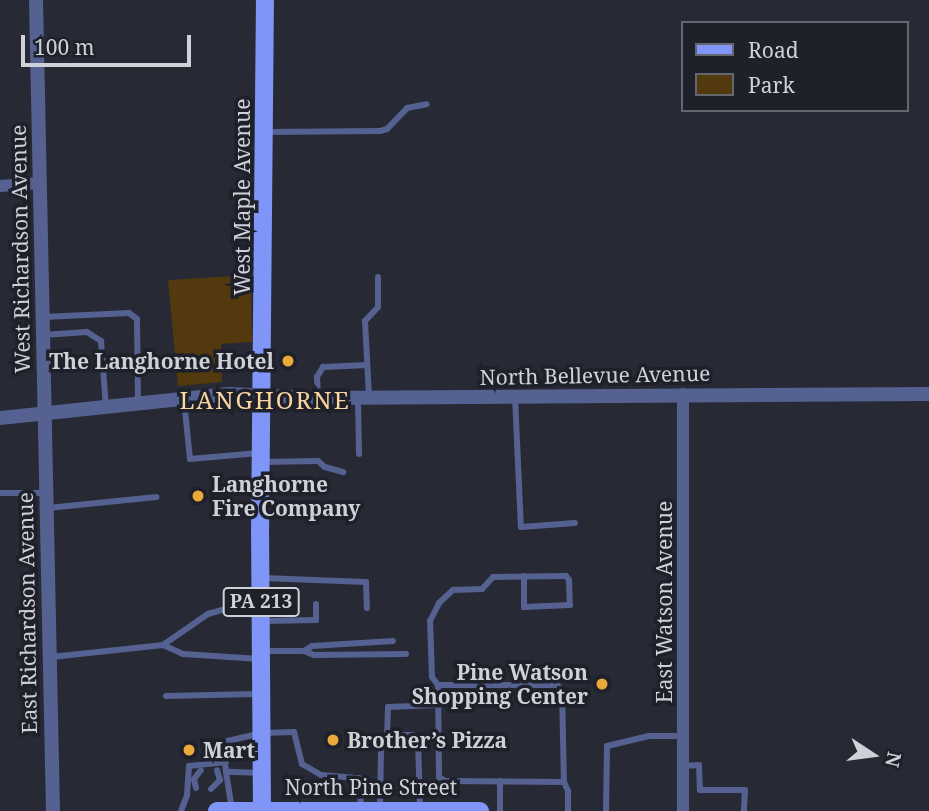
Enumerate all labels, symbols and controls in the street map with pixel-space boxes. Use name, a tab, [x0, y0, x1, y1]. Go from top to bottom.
scale bar	[24, 21, 194, 65]
legend	[680, 21, 908, 112]
text: 100 m	[34, 33, 95, 61]
text: Road	[748, 36, 799, 64]
text: Park	[748, 71, 795, 99]
street label: West Maple Avenue	[229, 99, 255, 295]
street label: West Richardson Avenue	[5, 124, 35, 374]
place label: The Langhorne Hotel	[49, 348, 274, 374]
marker: The Langhorne Hotel	[280, 353, 296, 369]
street label: North Bellevue Avenue	[479, 360, 711, 390]
district label: LANGHORNE	[181, 386, 349, 414]
place label: Langhorne Fire Company	[212, 471, 360, 521]
marker: Langhorne Fire Company	[190, 488, 206, 504]
street label: East Richardson Avenue	[12, 492, 42, 734]
street label: East Watson Avenue	[651, 501, 677, 703]
road number: PA 213	[222, 586, 300, 618]
place label: Pine Watson Shopping Center	[412, 659, 588, 709]
marker: Pine Watson Shopping Center	[594, 676, 610, 692]
north arrow	[838, 720, 908, 790]
place label: Brother’s Pizza	[347, 727, 507, 753]
marker: Brother’s Pizza	[325, 732, 341, 748]
place label: Mart	[203, 737, 255, 763]
marker: Mart	[181, 742, 197, 758]
text: N	[879, 749, 908, 770]
street label: North Pine Street	[285, 774, 457, 800]

